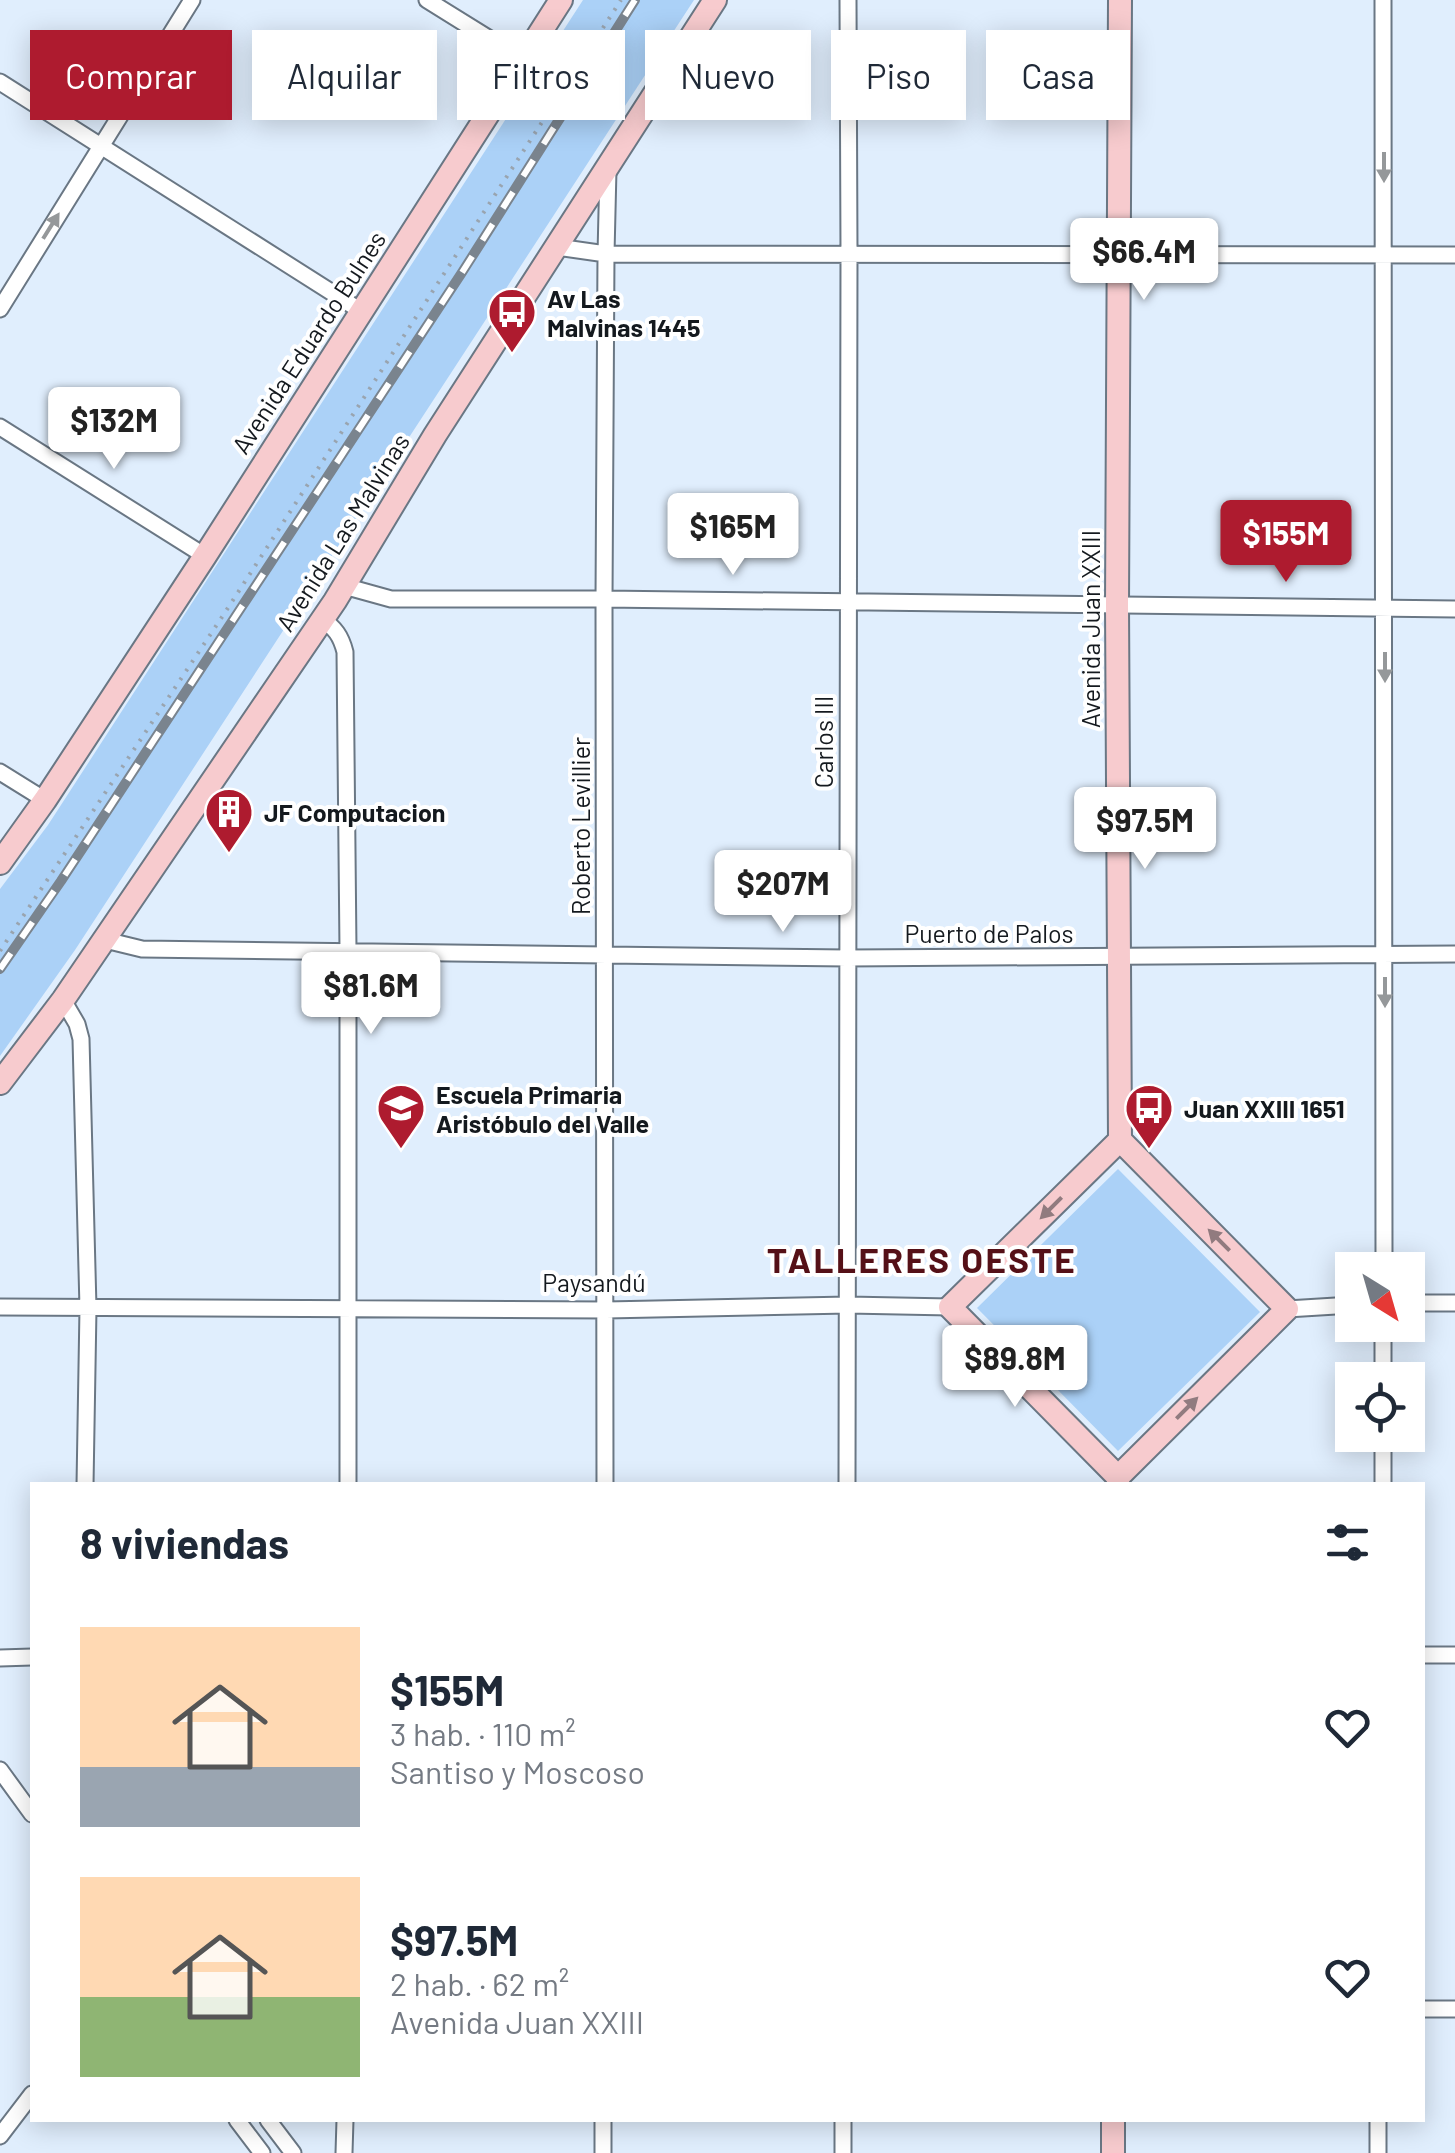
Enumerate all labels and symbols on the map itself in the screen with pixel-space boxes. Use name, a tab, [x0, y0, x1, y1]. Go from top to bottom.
one-way arrow	[1376, 152, 1392, 184]
one-way arrow	[41, 212, 60, 239]
pin: $66.4M	[1063, 218, 1225, 303]
street label: Avenida Eduardo Bulnes	[225, 225, 391, 459]
place label: Av Las Malvinas 1445	[547, 283, 701, 342]
bus stop icon: Av Las Malvinas 1445	[486, 286, 538, 354]
pin: $132M	[44, 387, 184, 472]
street label: Avenida Las Malvinas	[269, 428, 415, 636]
pin: $165M	[663, 493, 803, 578]
pin: $155M	[1216, 500, 1356, 585]
street label: Avenida Juan XXIII	[1075, 530, 1105, 728]
one-way arrow	[1377, 652, 1393, 684]
street label: Carlos III	[808, 696, 838, 788]
street label: Roberto Levillier	[565, 737, 595, 915]
building icon: JF Computacion	[203, 786, 255, 854]
pin: $97.5M	[1064, 787, 1226, 872]
place label: JF Computacion	[264, 797, 445, 827]
pin: $207M	[713, 850, 853, 935]
street label: Puerto de Palos	[904, 918, 1074, 948]
pin: $81.6M	[290, 952, 452, 1037]
one-way arrow	[1377, 977, 1393, 1009]
place label: Escuela Primaria Aristóbulo del Valle	[436, 1079, 649, 1138]
school or university icon: Escuela Primaria Aristóbulo del Valle	[375, 1082, 427, 1150]
bus stop icon: Juan XXIII 1651	[1123, 1082, 1175, 1150]
place label: Juan XXIII 1651	[1184, 1093, 1345, 1123]
one-way arrow	[1039, 1196, 1063, 1220]
one-way arrow	[1208, 1228, 1231, 1252]
district label: TALLERES OESTE	[767, 1238, 1077, 1280]
north arrow	[1335, 1252, 1425, 1342]
street label: Paysandú	[542, 1267, 646, 1297]
pin: $89.8M	[934, 1325, 1096, 1410]
one-way arrow	[1175, 1397, 1199, 1421]

